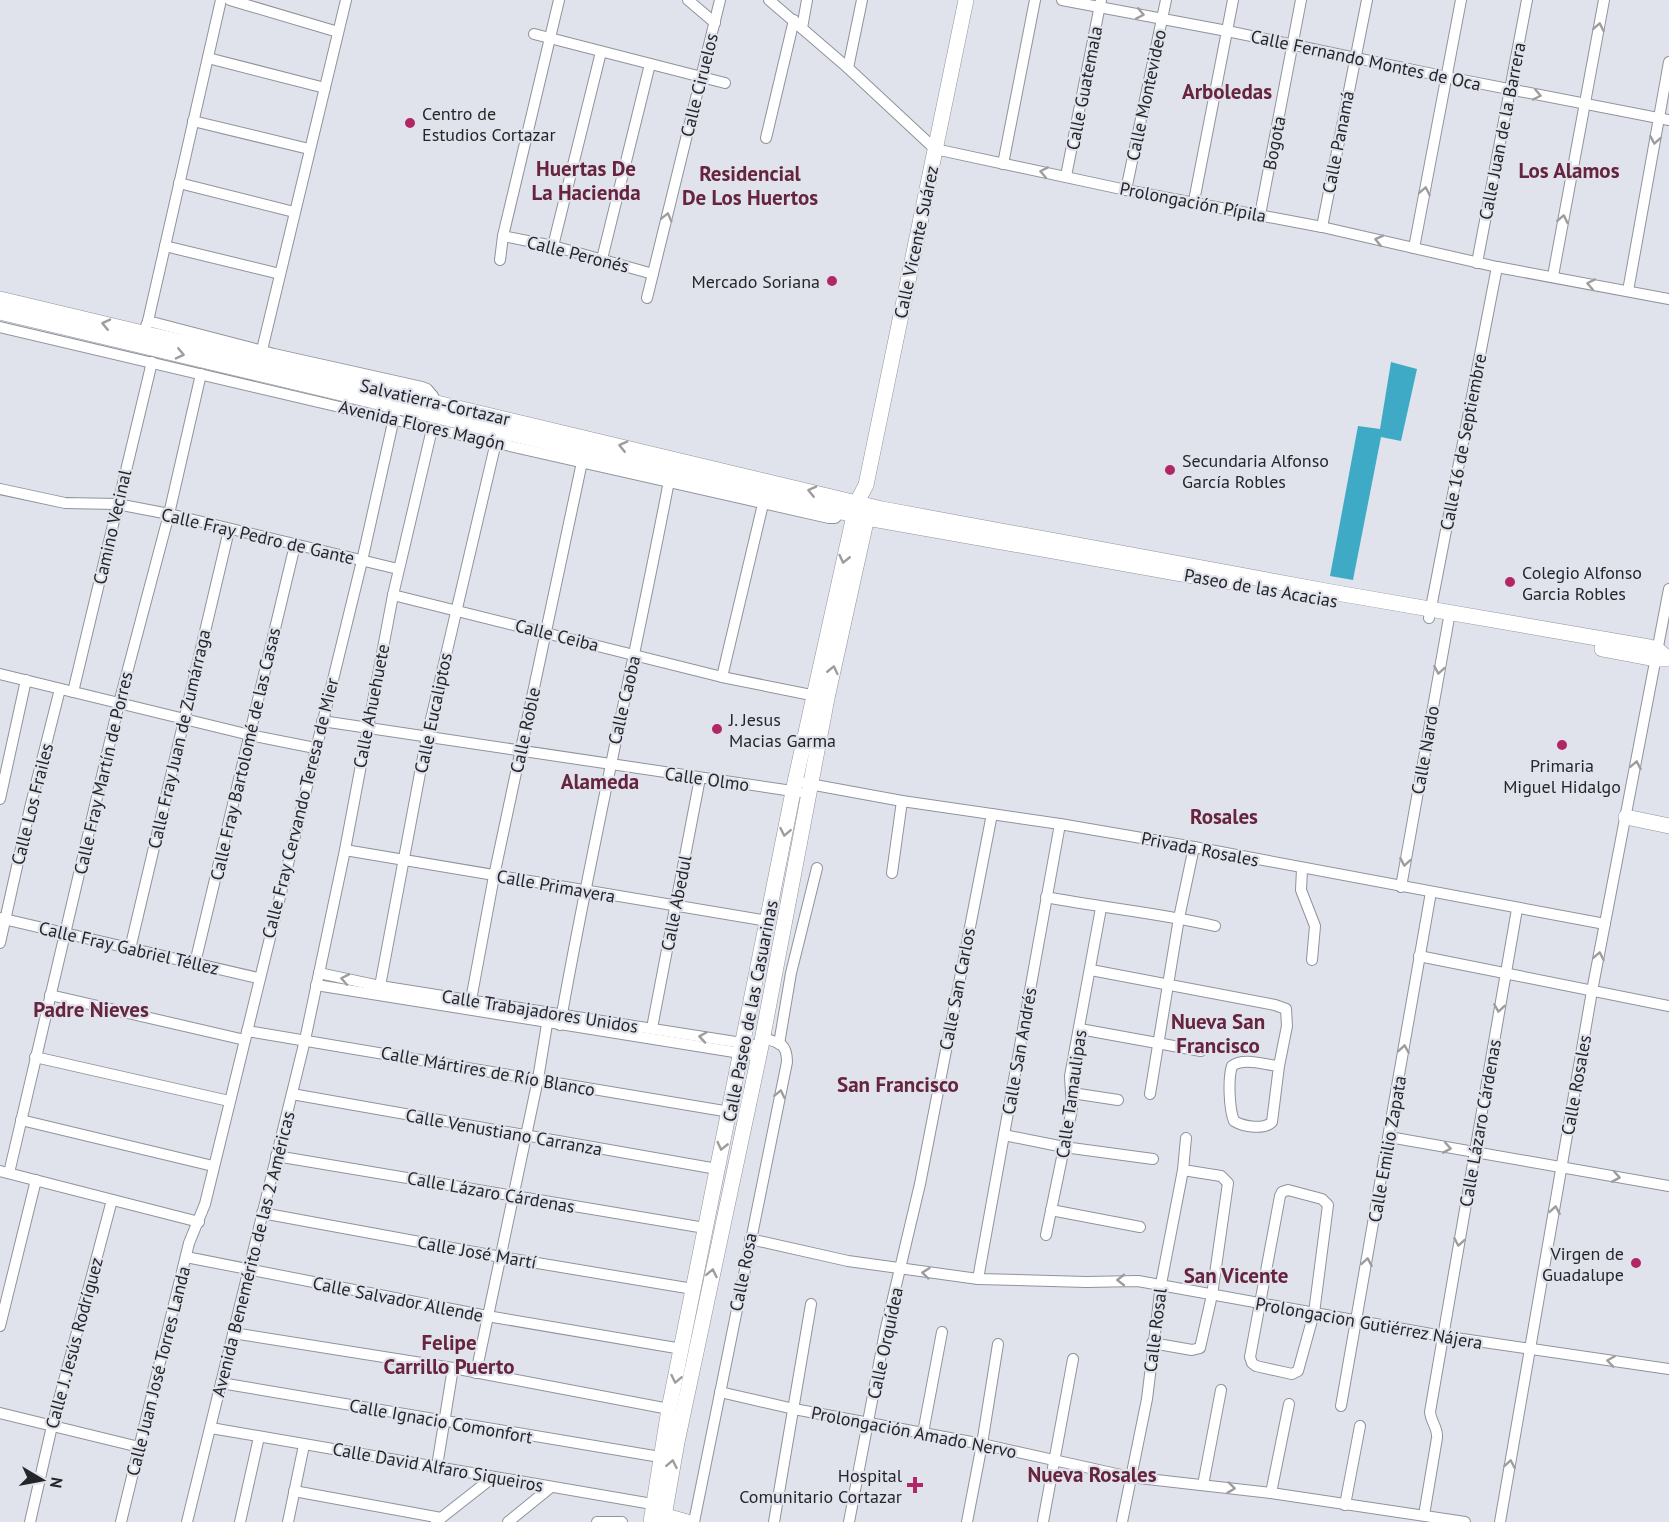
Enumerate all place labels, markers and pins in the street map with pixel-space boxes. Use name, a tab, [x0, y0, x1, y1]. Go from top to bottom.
place label: Centro de Estudios Cortazar	[422, 102, 556, 146]
marker: Centro de Estudios Cortazar	[403, 116, 417, 130]
place label: Mercado Soriana	[691, 270, 820, 293]
marker: Mercado Soriana	[825, 274, 839, 288]
place label: Secundaria Alfonso García Robles	[1182, 449, 1329, 493]
marker: Secundaria Alfonso García Robles	[1163, 463, 1177, 477]
place label: Colegio Alfonso Garcia Robles	[1522, 561, 1642, 605]
marker: Colegio Alfonso Garcia Robles	[1503, 575, 1517, 589]
place label: J. Jesus Macias Garma	[728, 708, 836, 752]
marker: J. Jesus Macias Garma	[710, 722, 724, 736]
marker: Primaria Miguel Hidalgo	[1555, 738, 1569, 752]
place label: Primaria Miguel Hidalgo	[1503, 754, 1621, 798]
place label: Virgen de Guadalupe	[1542, 1242, 1624, 1286]
marker: Virgen de Guadalupe	[1629, 1256, 1643, 1270]
place label: Hospital Comunitario Cortazar	[739, 1464, 903, 1508]
marker: Hospital Comunitario Cortazar	[906, 1476, 924, 1494]

